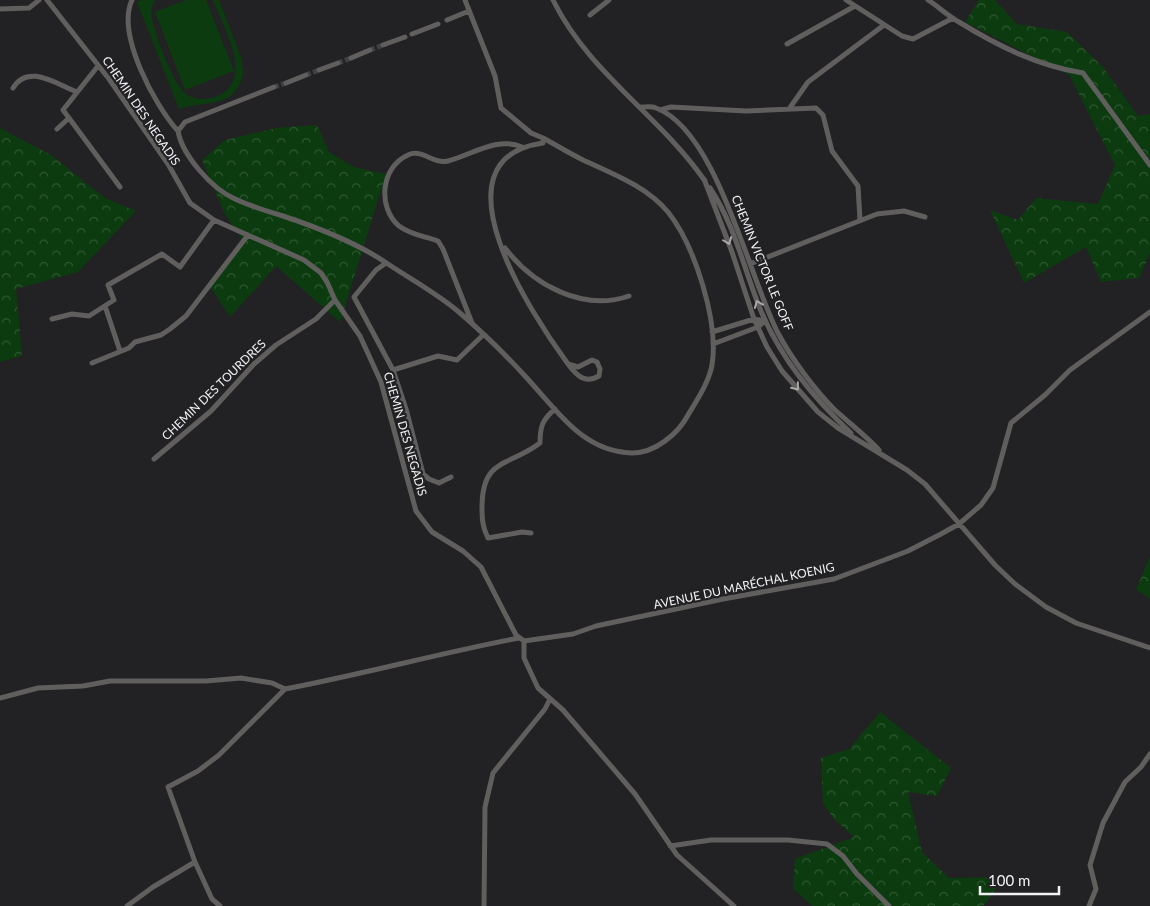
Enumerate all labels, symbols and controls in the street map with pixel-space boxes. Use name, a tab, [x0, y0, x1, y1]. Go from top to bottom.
street label: CHEMIN DES NEGADIS	[99, 53, 183, 168]
street label: CHEMIN VICTOR LE GOFF	[728, 193, 797, 333]
one-way arrow	[722, 236, 732, 245]
one-way arrow	[754, 300, 764, 309]
street label: CHEMIN DES TOURDRES	[158, 336, 269, 443]
street label: CHEMIN DES NEGADIS	[381, 370, 430, 498]
one-way arrow	[790, 381, 798, 390]
street label: AVENUE DU MARÉCHAL KOENIG	[652, 559, 836, 612]
scale bar	[980, 864, 1059, 896]
text: 100 m	[988, 871, 1030, 889]

